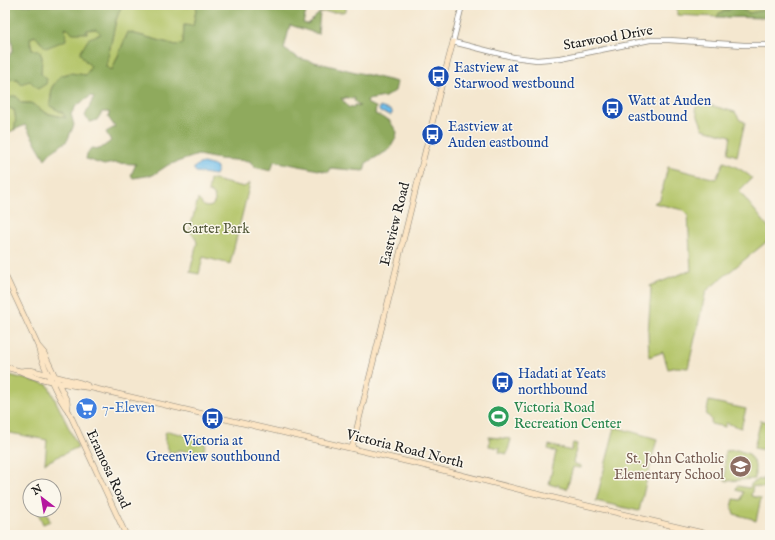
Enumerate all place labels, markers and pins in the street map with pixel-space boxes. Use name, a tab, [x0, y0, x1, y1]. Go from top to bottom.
place label: Eastview at Starwood westbound	[454, 59, 575, 93]
bus stop icon: Eastview at Starwood westbound	[426, 63, 452, 89]
place label: Watt at Auden eastbound	[628, 92, 712, 126]
bus stop icon: Watt at Auden eastbound	[600, 96, 626, 122]
place label: Eastview at Auden eastbound	[447, 118, 549, 152]
bus stop icon: Eastview at Auden eastbound	[420, 122, 446, 148]
place label: Hadati at Yeats northbound	[518, 365, 606, 399]
bus stop icon: Hadati at Yeats northbound	[490, 369, 516, 395]
supermarket icon: 7-Eleven	[73, 395, 99, 421]
place label: 7-Eleven	[102, 399, 156, 417]
place label: Victoria Road Recreation Center	[513, 399, 621, 433]
sports icon: Victoria Road Recreation Center	[485, 403, 511, 429]
bus stop icon: Victoria at Greenview southbound	[200, 406, 226, 432]
place label: Victoria at Greenview southbound	[146, 432, 281, 466]
place label: St. John Catholic Elementary School	[614, 450, 724, 484]
school or university icon: St. John Catholic Elementary School	[727, 454, 753, 480]

